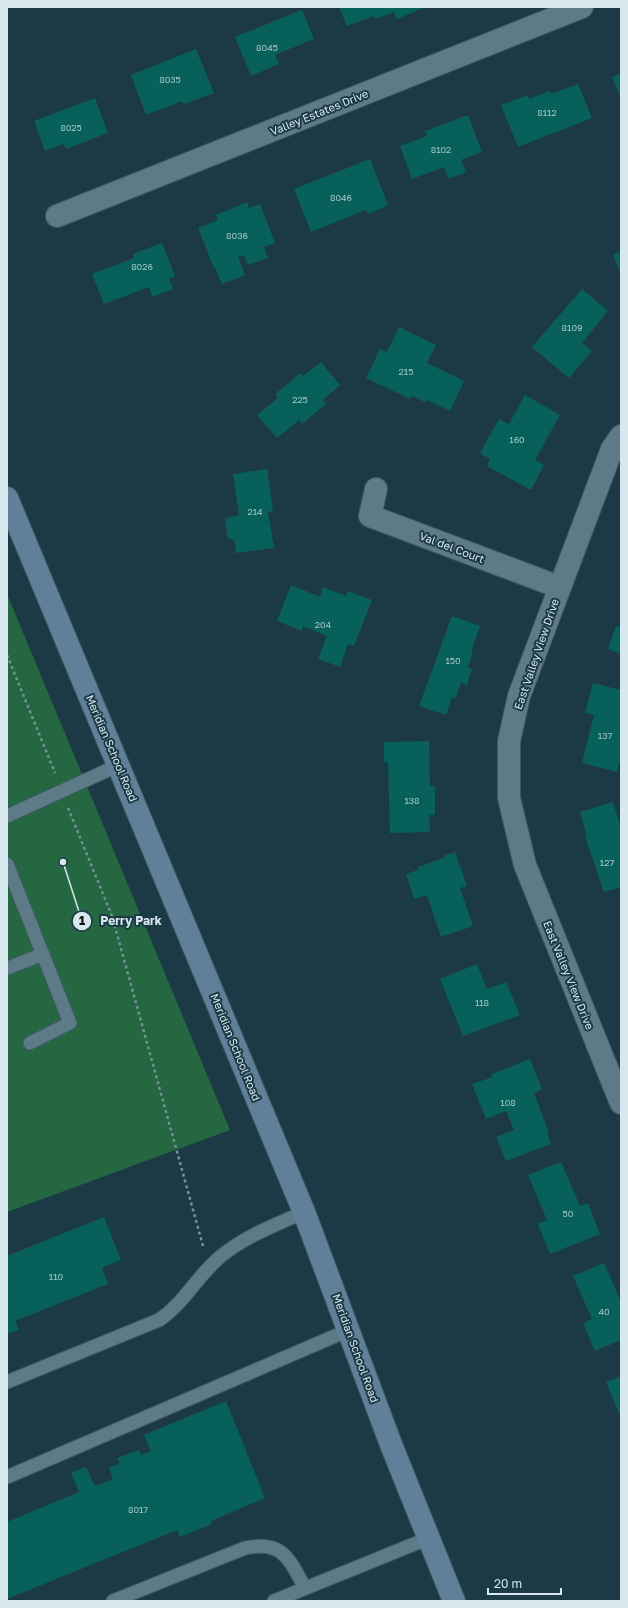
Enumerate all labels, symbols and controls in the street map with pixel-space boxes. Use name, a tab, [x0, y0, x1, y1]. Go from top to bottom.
house number: 8045	[256, 42, 278, 53]
house number: 8035	[159, 74, 181, 85]
street label: Valley Estates Drive	[268, 86, 370, 138]
house number: 8112	[537, 107, 557, 118]
house number: 8025	[60, 122, 82, 133]
house number: 8102	[431, 144, 451, 155]
house number: 8046	[330, 192, 352, 203]
house number: 8036	[226, 230, 248, 241]
house number: 8026	[131, 261, 153, 272]
house number: 8109	[562, 322, 582, 333]
house number: 215	[399, 366, 413, 377]
house number: 225	[292, 394, 308, 405]
house number: 160	[509, 434, 525, 445]
house number: 214	[247, 506, 263, 517]
street label: Val del Court	[418, 529, 486, 565]
street label: East Valley View Drive	[511, 597, 561, 711]
house number: 204	[315, 619, 332, 630]
house number: 150	[445, 655, 461, 666]
street label: Meridian School Road	[84, 693, 140, 803]
house number: 137	[598, 730, 612, 741]
house number: 138	[404, 795, 420, 806]
house number: 127	[600, 857, 614, 868]
callout: Perry Park	[72, 909, 170, 933]
text: 1	[79, 913, 85, 928]
text: Perry Park	[100, 913, 162, 928]
street label: East Valley View Drive	[541, 919, 597, 1031]
street label: Meridian School Road	[208, 991, 264, 1103]
house number: 118	[475, 997, 489, 1008]
house number: 108	[500, 1097, 516, 1108]
house number: 50	[563, 1208, 574, 1219]
house number: 110	[49, 1271, 64, 1282]
street label: Meridian School Road	[330, 1292, 382, 1404]
house number: 40	[598, 1306, 610, 1317]
house number: 8017	[128, 1504, 148, 1515]
scale bar	[488, 1570, 561, 1596]
text: 20 m	[494, 1576, 522, 1591]

